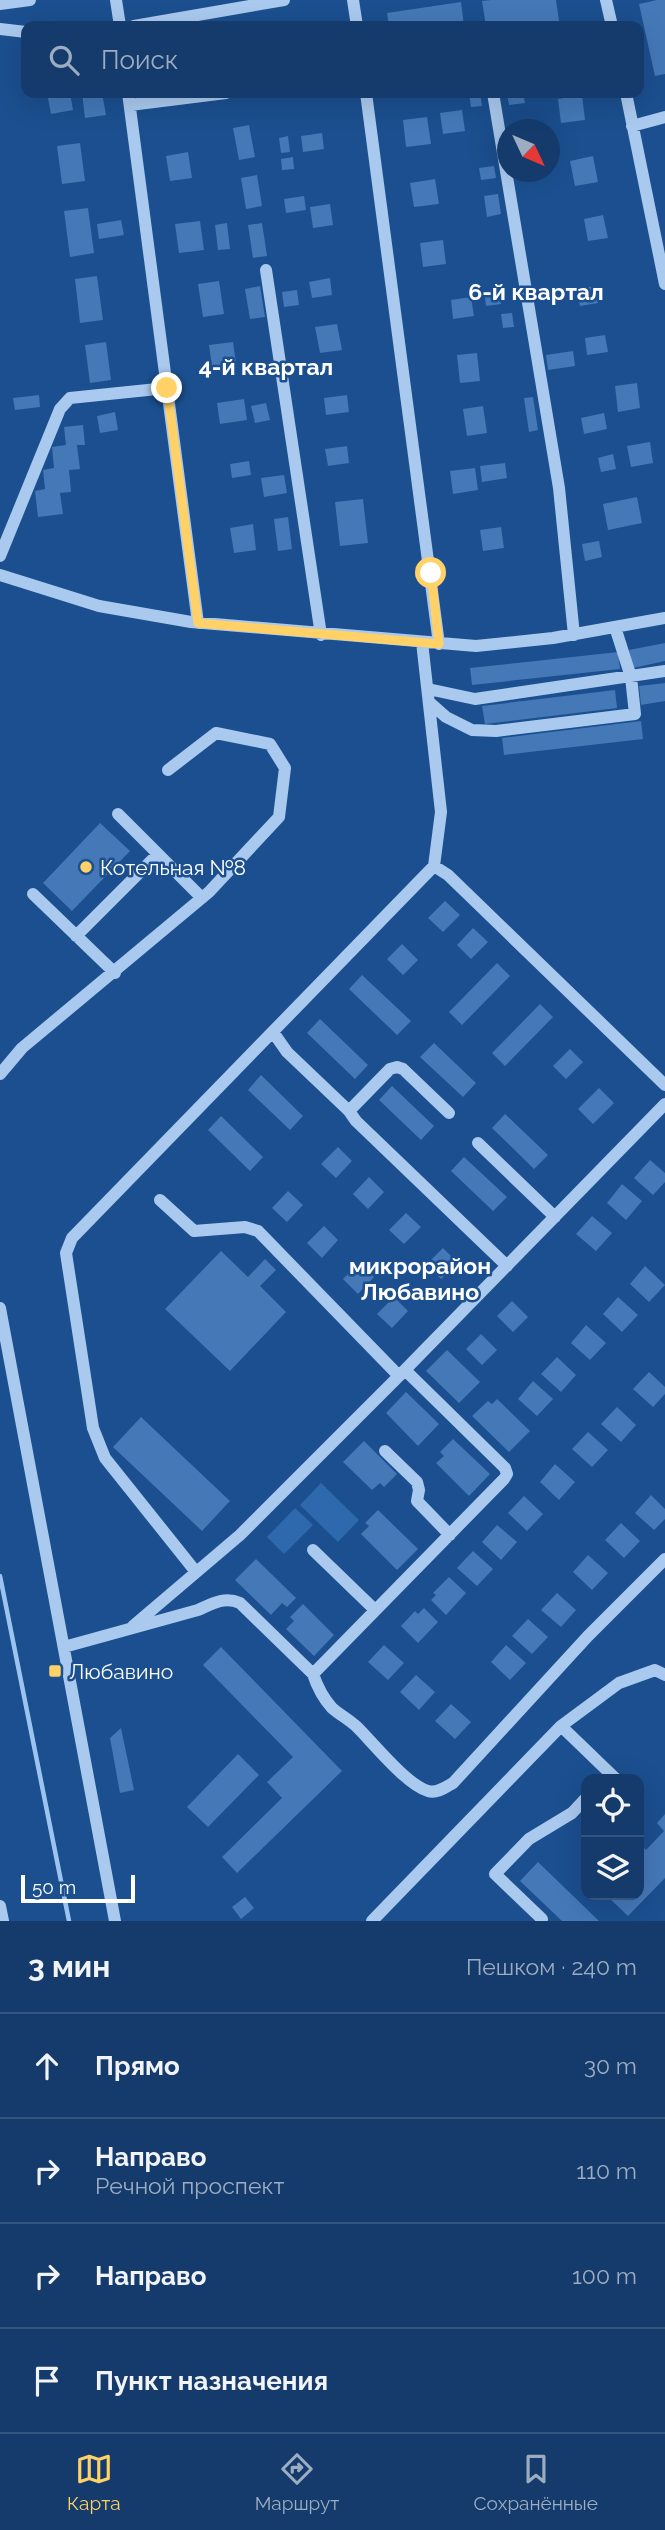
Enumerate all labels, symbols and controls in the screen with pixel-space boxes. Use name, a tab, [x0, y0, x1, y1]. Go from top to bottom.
search box	[21, 21, 644, 98]
icon: search	[45, 41, 83, 79]
text: Поиск	[101, 45, 178, 75]
north arrow	[497, 119, 560, 182]
district label: 6-й квартал	[468, 278, 604, 305]
district label: 4-й квартал	[199, 353, 333, 380]
route end	[151, 372, 182, 403]
route start	[415, 557, 446, 588]
place label: Котельная №8	[100, 855, 246, 880]
marker: Котельная №8	[78, 859, 94, 875]
district label: микрорайон Любавино	[349, 1252, 491, 1305]
place label: Любавино	[69, 1659, 173, 1684]
marker: Любавино	[47, 1663, 63, 1679]
map controls	[581, 1774, 644, 1900]
button: locate	[581, 1774, 644, 1837]
button: layers	[581, 1837, 644, 1900]
scale bar	[21, 1872, 135, 1904]
text: 50 m	[32, 1876, 76, 1898]
text: 3 мин	[28, 1949, 110, 1984]
text: Пешком · 240 m	[466, 1953, 637, 1980]
icon: ahead	[28, 2047, 66, 2085]
text: Прямо	[95, 2051, 180, 2081]
text: 30 m	[584, 2052, 637, 2079]
text: Направо	[95, 2142, 206, 2172]
icon: right	[28, 2152, 66, 2190]
text: 110 m	[576, 2157, 637, 2184]
text: Речной проспект	[95, 2172, 284, 2199]
icon: right	[28, 2257, 66, 2295]
text: Направо	[95, 2261, 206, 2291]
text: 100 m	[572, 2262, 637, 2289]
icon: arrive	[28, 2362, 66, 2400]
text: Пункт назначения	[95, 2366, 328, 2396]
tab: Карта	[67, 2450, 121, 2514]
tab: Маршрут	[255, 2450, 339, 2514]
tab: Сохранённые	[473, 2450, 598, 2514]

